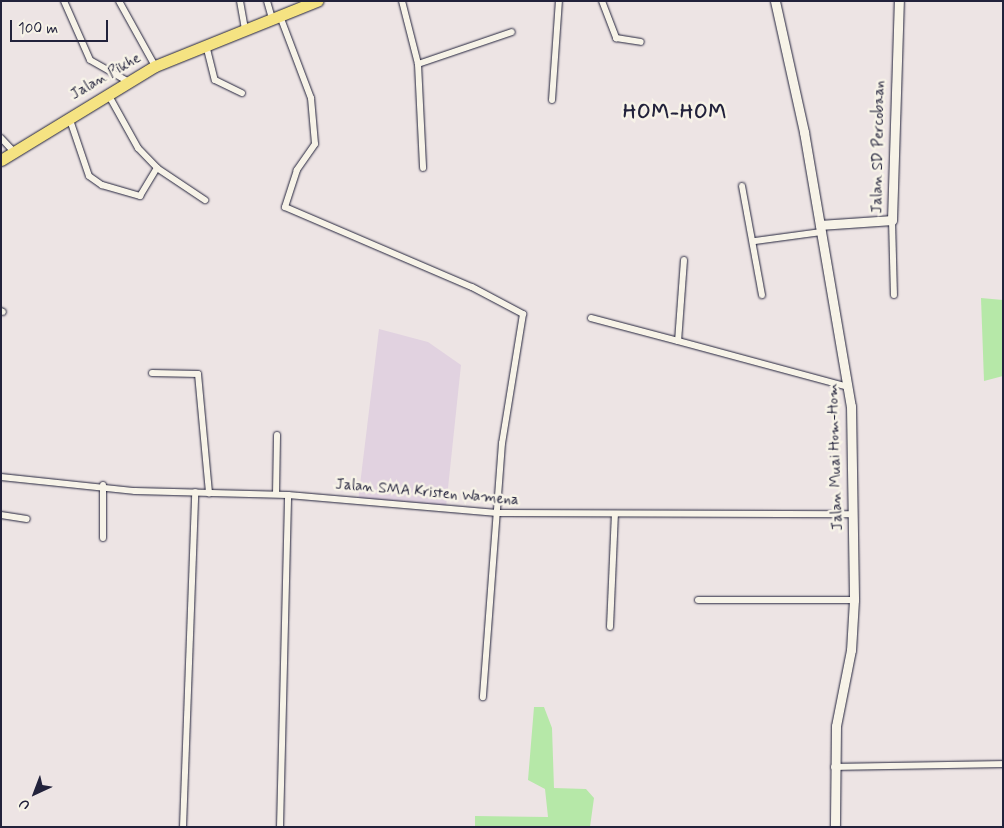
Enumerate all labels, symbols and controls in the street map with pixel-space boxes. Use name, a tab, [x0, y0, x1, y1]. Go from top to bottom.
scale bar	[12, 10, 110, 42]
text: 100 m	[18, 19, 58, 39]
street label: Jalan Pikhe	[68, 50, 144, 104]
street label: Jalan SD Percobaan	[869, 81, 889, 213]
district label: HOM-HOM	[621, 100, 729, 124]
street label: Jalan Muai Hom-Hom	[824, 384, 848, 530]
street label: Jalan SMA Kristen Wamena	[331, 476, 523, 510]
north arrow	[10, 768, 60, 818]
text: U	[15, 794, 34, 814]

